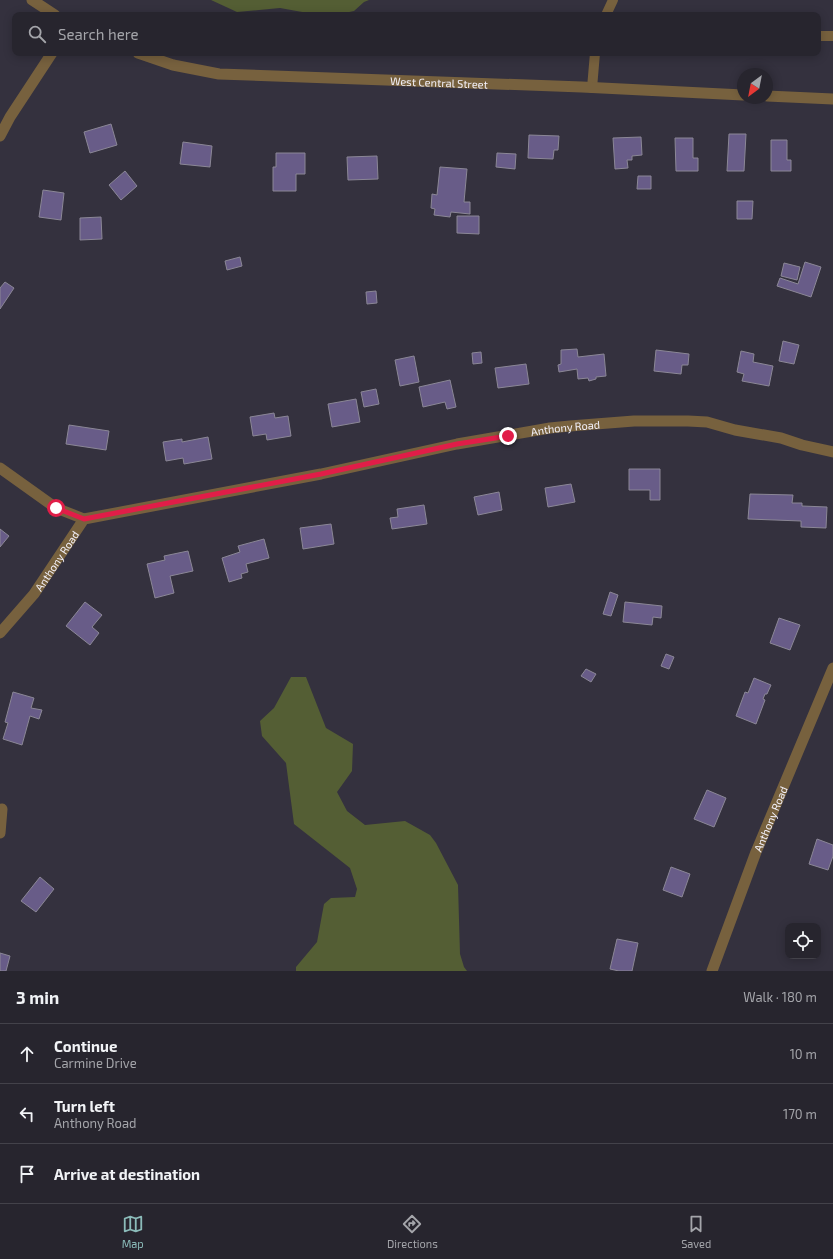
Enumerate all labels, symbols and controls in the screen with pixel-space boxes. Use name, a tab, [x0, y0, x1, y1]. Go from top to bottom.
search box	[12, 12, 821, 56]
icon: search	[26, 23, 48, 45]
text: Search here	[58, 25, 139, 43]
north arrow	[737, 68, 773, 104]
street label: West Central Street	[390, 74, 488, 90]
street label: Anthony Road	[529, 417, 601, 438]
route end	[499, 427, 517, 445]
route start	[47, 499, 65, 517]
street label: Anthony Road	[32, 528, 81, 593]
street label: Anthony Road	[750, 784, 789, 853]
map controls	[785, 923, 821, 959]
button: locate	[785, 923, 821, 959]
text: 3 min	[16, 987, 59, 1007]
text: Walk · 180 m	[743, 989, 817, 1005]
text: Continue	[54, 1037, 117, 1055]
icon: ahead	[16, 1043, 38, 1065]
text: 10 m	[790, 1046, 817, 1062]
text: Carmine Drive	[54, 1055, 137, 1071]
text: Turn left	[54, 1097, 115, 1115]
icon: left	[16, 1103, 38, 1125]
text: 170 m	[783, 1106, 817, 1122]
text: Anthony Road	[54, 1115, 137, 1131]
icon: arrive	[16, 1163, 38, 1185]
text: Arrive at destination	[54, 1165, 200, 1183]
tab: Map	[122, 1213, 144, 1250]
tab: Directions	[387, 1213, 438, 1250]
tab: Saved	[681, 1213, 711, 1250]

